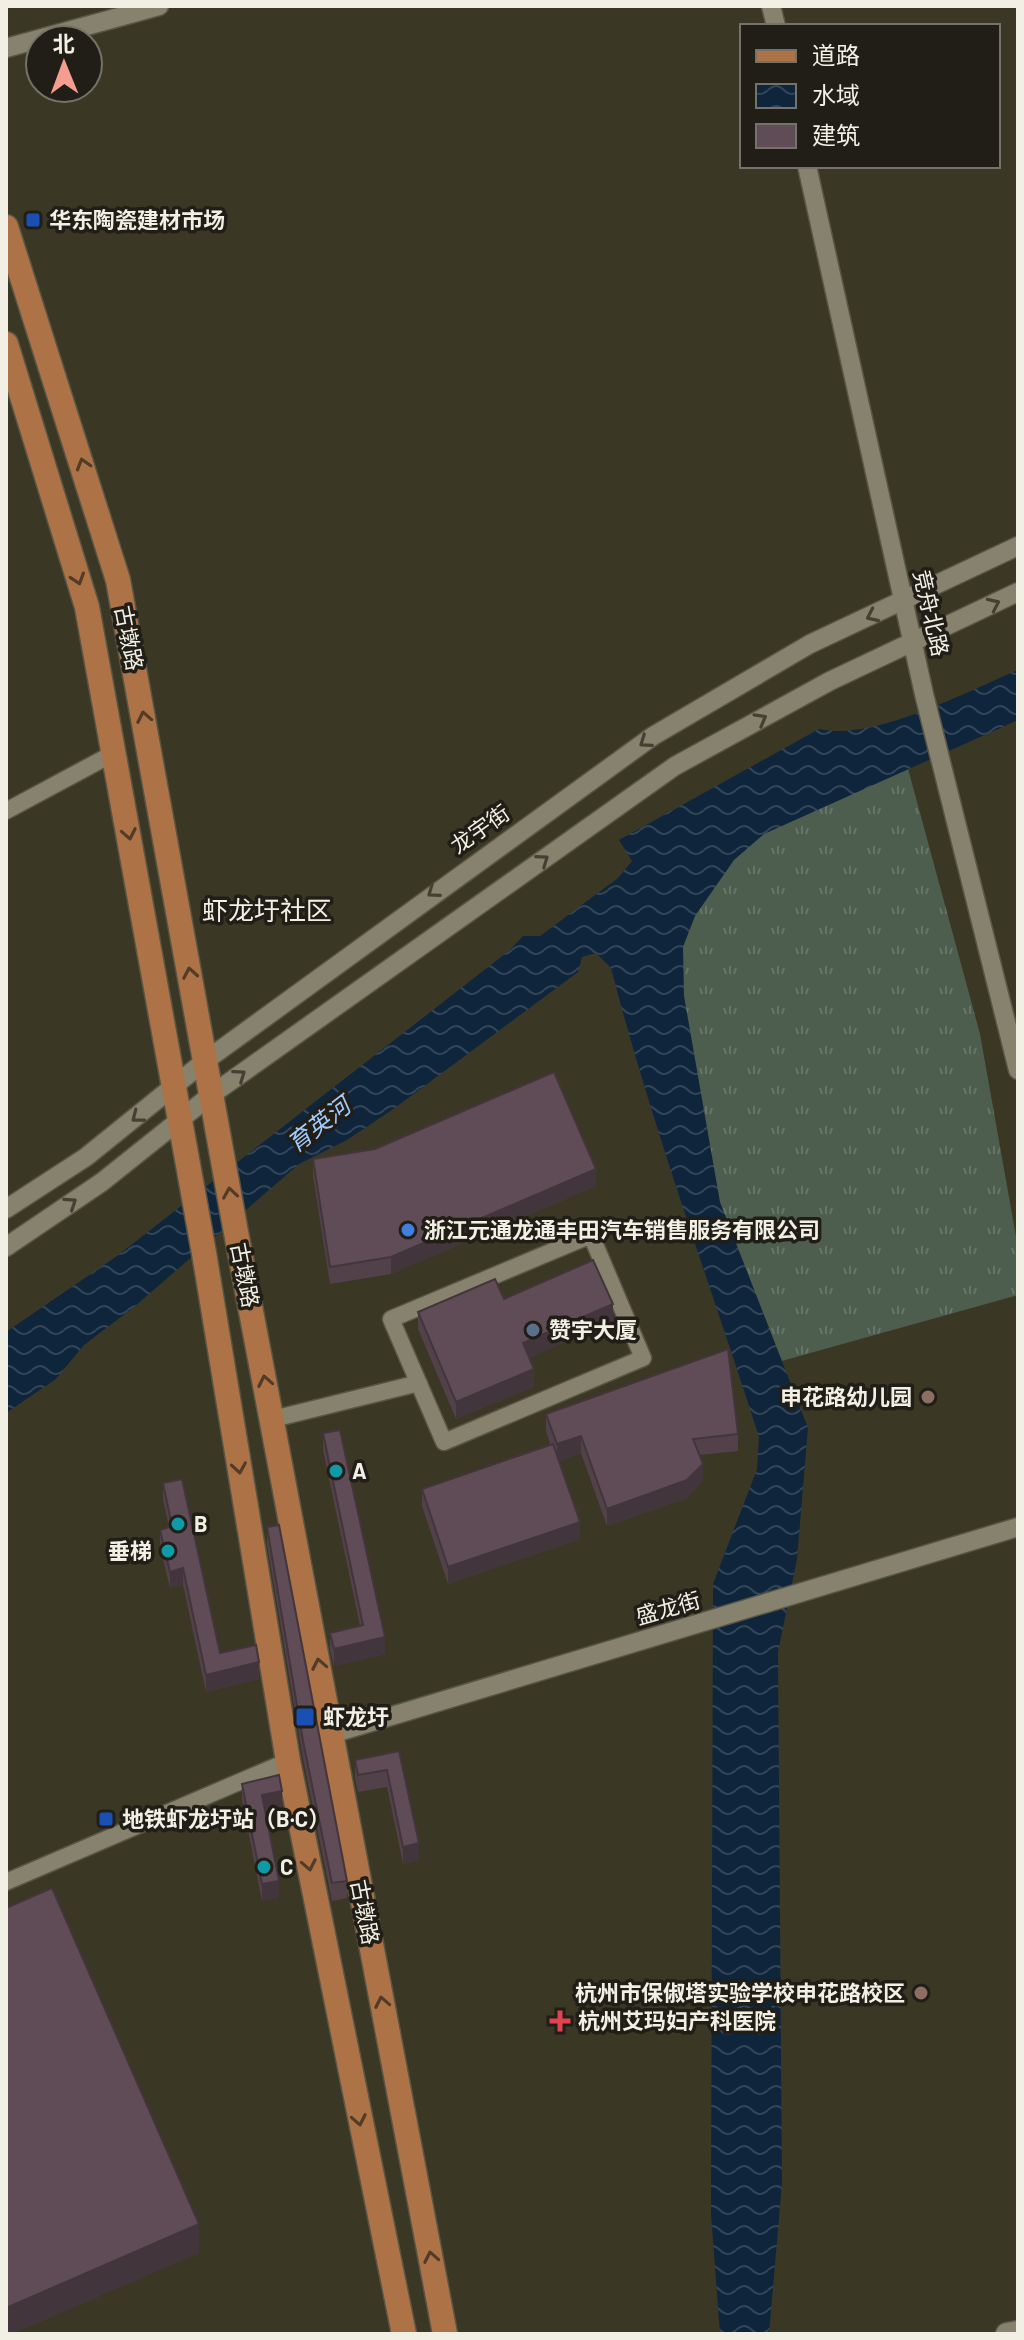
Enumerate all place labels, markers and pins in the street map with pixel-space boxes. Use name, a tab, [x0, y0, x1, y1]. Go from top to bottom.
place label: 华东陶瓷建材市场	[49, 206, 225, 232]
marker: 华东陶瓷建材市场	[24, 211, 42, 229]
place label: 浙江元通龙通丰田汽车销售服务有限公司	[424, 1216, 820, 1242]
marker: 浙江元通龙通丰田汽车销售服务有限公司	[399, 1221, 417, 1239]
place label: 赞宇大厦	[549, 1316, 637, 1342]
marker: 赞宇大厦	[524, 1321, 542, 1339]
place label: 申花路幼儿园	[780, 1383, 912, 1409]
marker: 申花路幼儿园	[919, 1388, 937, 1406]
place label: A	[352, 1457, 367, 1483]
marker: A	[327, 1462, 345, 1480]
place label: B	[194, 1510, 208, 1536]
marker: B	[169, 1515, 187, 1533]
place label: 垂梯	[108, 1537, 152, 1563]
marker: 垂梯	[159, 1542, 177, 1560]
place label: 虾龙圩	[323, 1703, 389, 1729]
marker: 虾龙圩	[294, 1706, 316, 1728]
place label: 地铁虾龙圩站（B·C）	[122, 1805, 330, 1831]
marker: 地铁虾龙圩站（B·C）	[97, 1810, 115, 1828]
place label: C	[280, 1853, 293, 1879]
marker: C	[255, 1858, 273, 1876]
place label: 杭州市保俶塔实验学校申花路校区	[575, 1979, 905, 2005]
marker: 杭州市保俶塔实验学校申花路校区	[912, 1984, 930, 2002]
place label: 杭州艾玛妇产科医院	[578, 2007, 776, 2033]
marker: 杭州艾玛妇产科医院	[549, 2010, 571, 2032]

